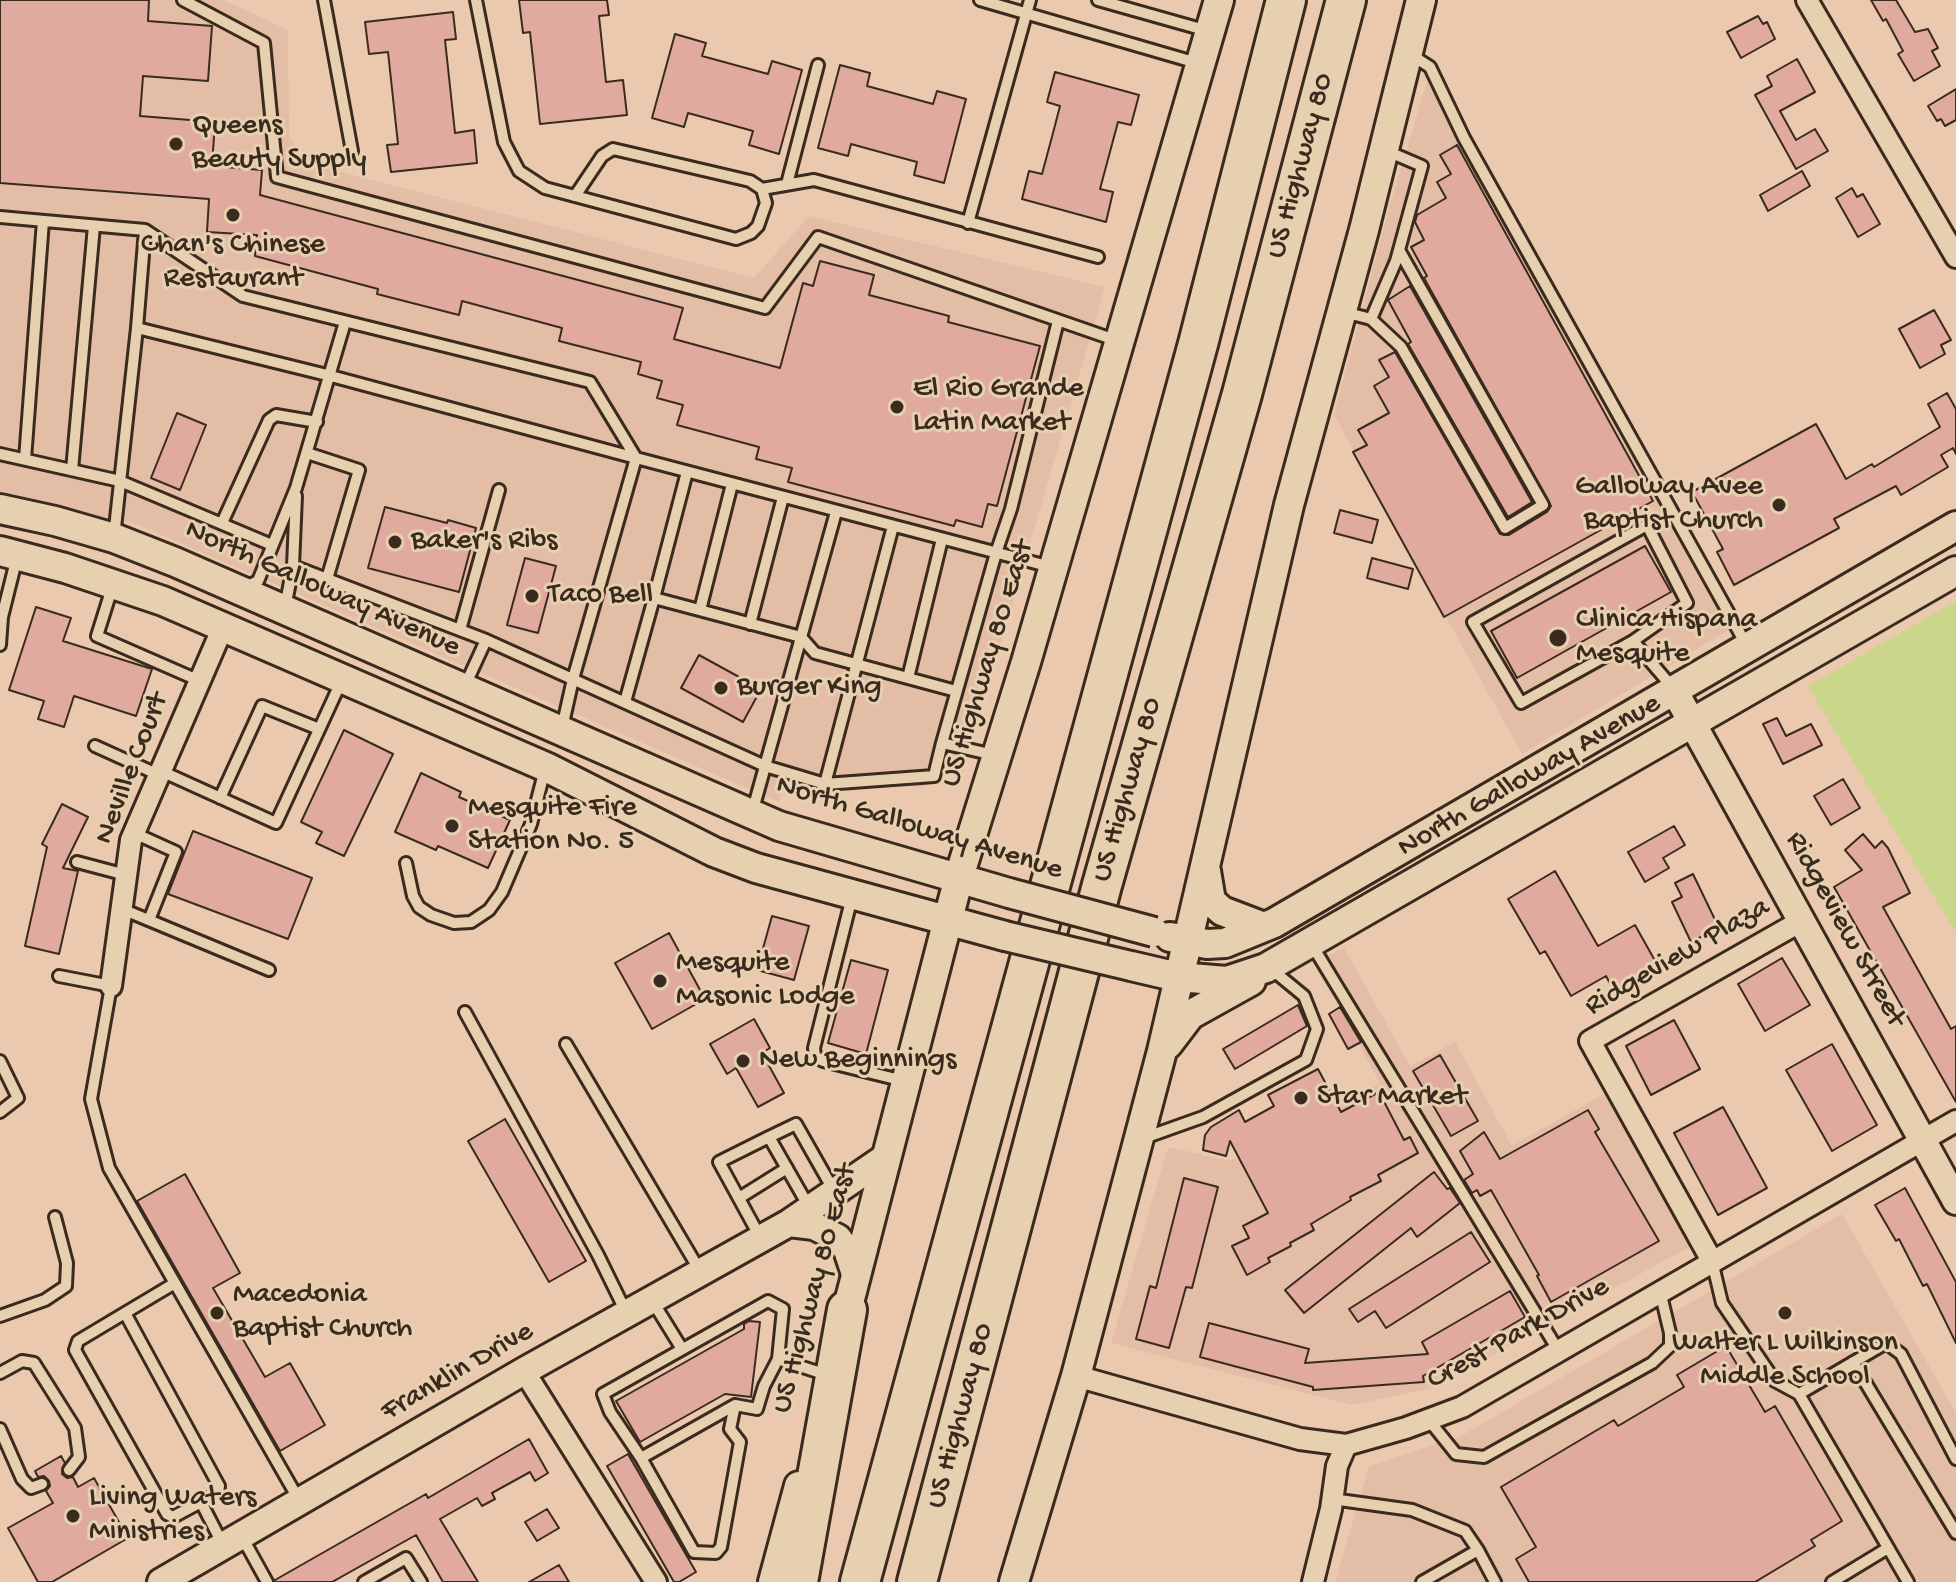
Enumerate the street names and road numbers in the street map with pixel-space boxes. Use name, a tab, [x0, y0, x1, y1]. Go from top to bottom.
street label: US Highway 80	[1260, 69, 1344, 263]
street label: North Galloway Avenue	[179, 513, 465, 667]
street label: US Highway 80 East	[934, 536, 1044, 792]
street label: North Galloway Avenue	[1392, 687, 1668, 867]
street label: Neville Court	[88, 688, 178, 850]
street label: US Highway 80	[1085, 694, 1173, 886]
street label: North Galloway Avenue	[771, 768, 1067, 890]
street label: Ridgeview Street	[1775, 826, 1913, 1034]
street label: Ridgeview Plaza	[1579, 891, 1777, 1025]
street label: US Highway 80 East	[765, 1161, 867, 1417]
street label: Crest Park Drive	[1422, 1270, 1616, 1400]
street label: Franklin Drive	[375, 1315, 541, 1431]
street label: US Highway 80	[920, 1319, 1004, 1513]

